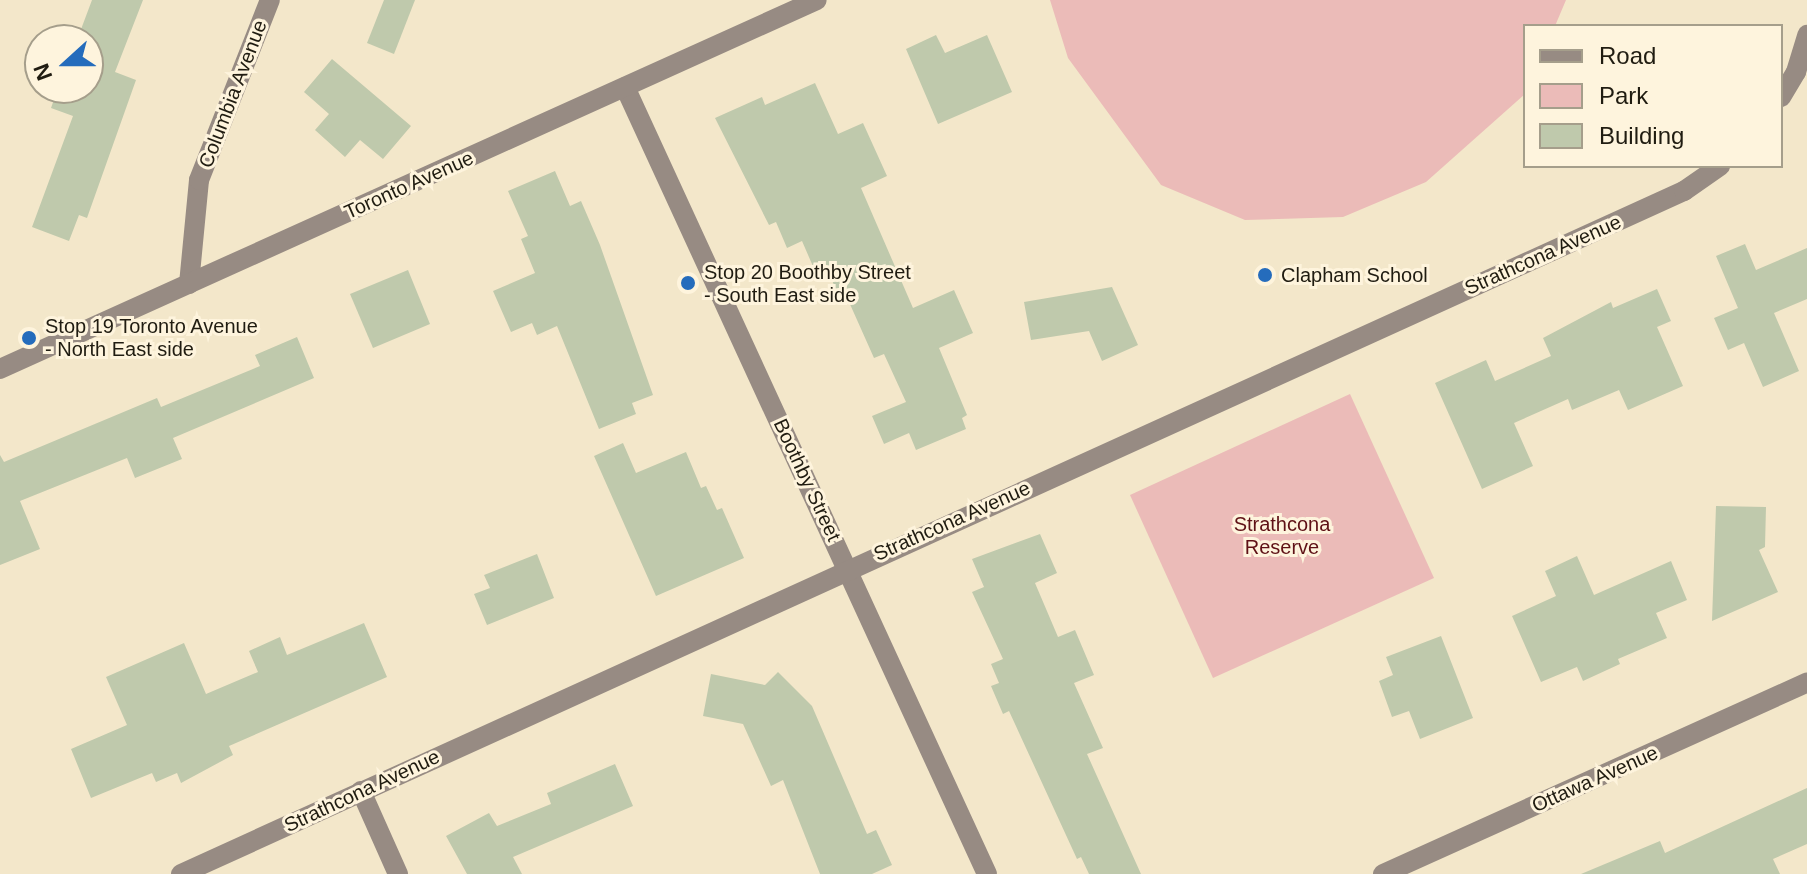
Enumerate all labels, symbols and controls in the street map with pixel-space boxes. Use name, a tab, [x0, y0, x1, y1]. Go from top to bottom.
street label: Columbia Avenue	[194, 16, 272, 172]
north arrow	[24, 24, 104, 104]
legend	[1523, 24, 1783, 168]
text: Road	[1599, 42, 1656, 69]
text: N	[28, 60, 58, 84]
text: Park	[1599, 82, 1648, 109]
text: Building	[1599, 122, 1684, 149]
street label: Toronto Avenue	[340, 146, 478, 224]
street label: Strathcona Avenue	[1461, 210, 1625, 300]
place label: Stop 20 Boothby Street - South East side	[704, 260, 911, 307]
place label: Clapham School	[1281, 263, 1428, 287]
marker: Clapham School	[1256, 266, 1274, 284]
marker: Stop 20 Boothby Street - South East side	[679, 274, 697, 292]
place label: Stop 19 Toronto Avenue - North East side	[45, 314, 259, 361]
marker: Stop 19 Toronto Avenue - North East side	[20, 329, 38, 347]
street label: Boothby Street	[768, 415, 846, 545]
street label: Strathcona Avenue	[870, 476, 1034, 566]
park label: Strathcona Reserve	[1234, 513, 1330, 560]
street label: Ottawa Avenue	[1528, 740, 1662, 818]
street label: Strathcona Avenue	[280, 744, 444, 838]

